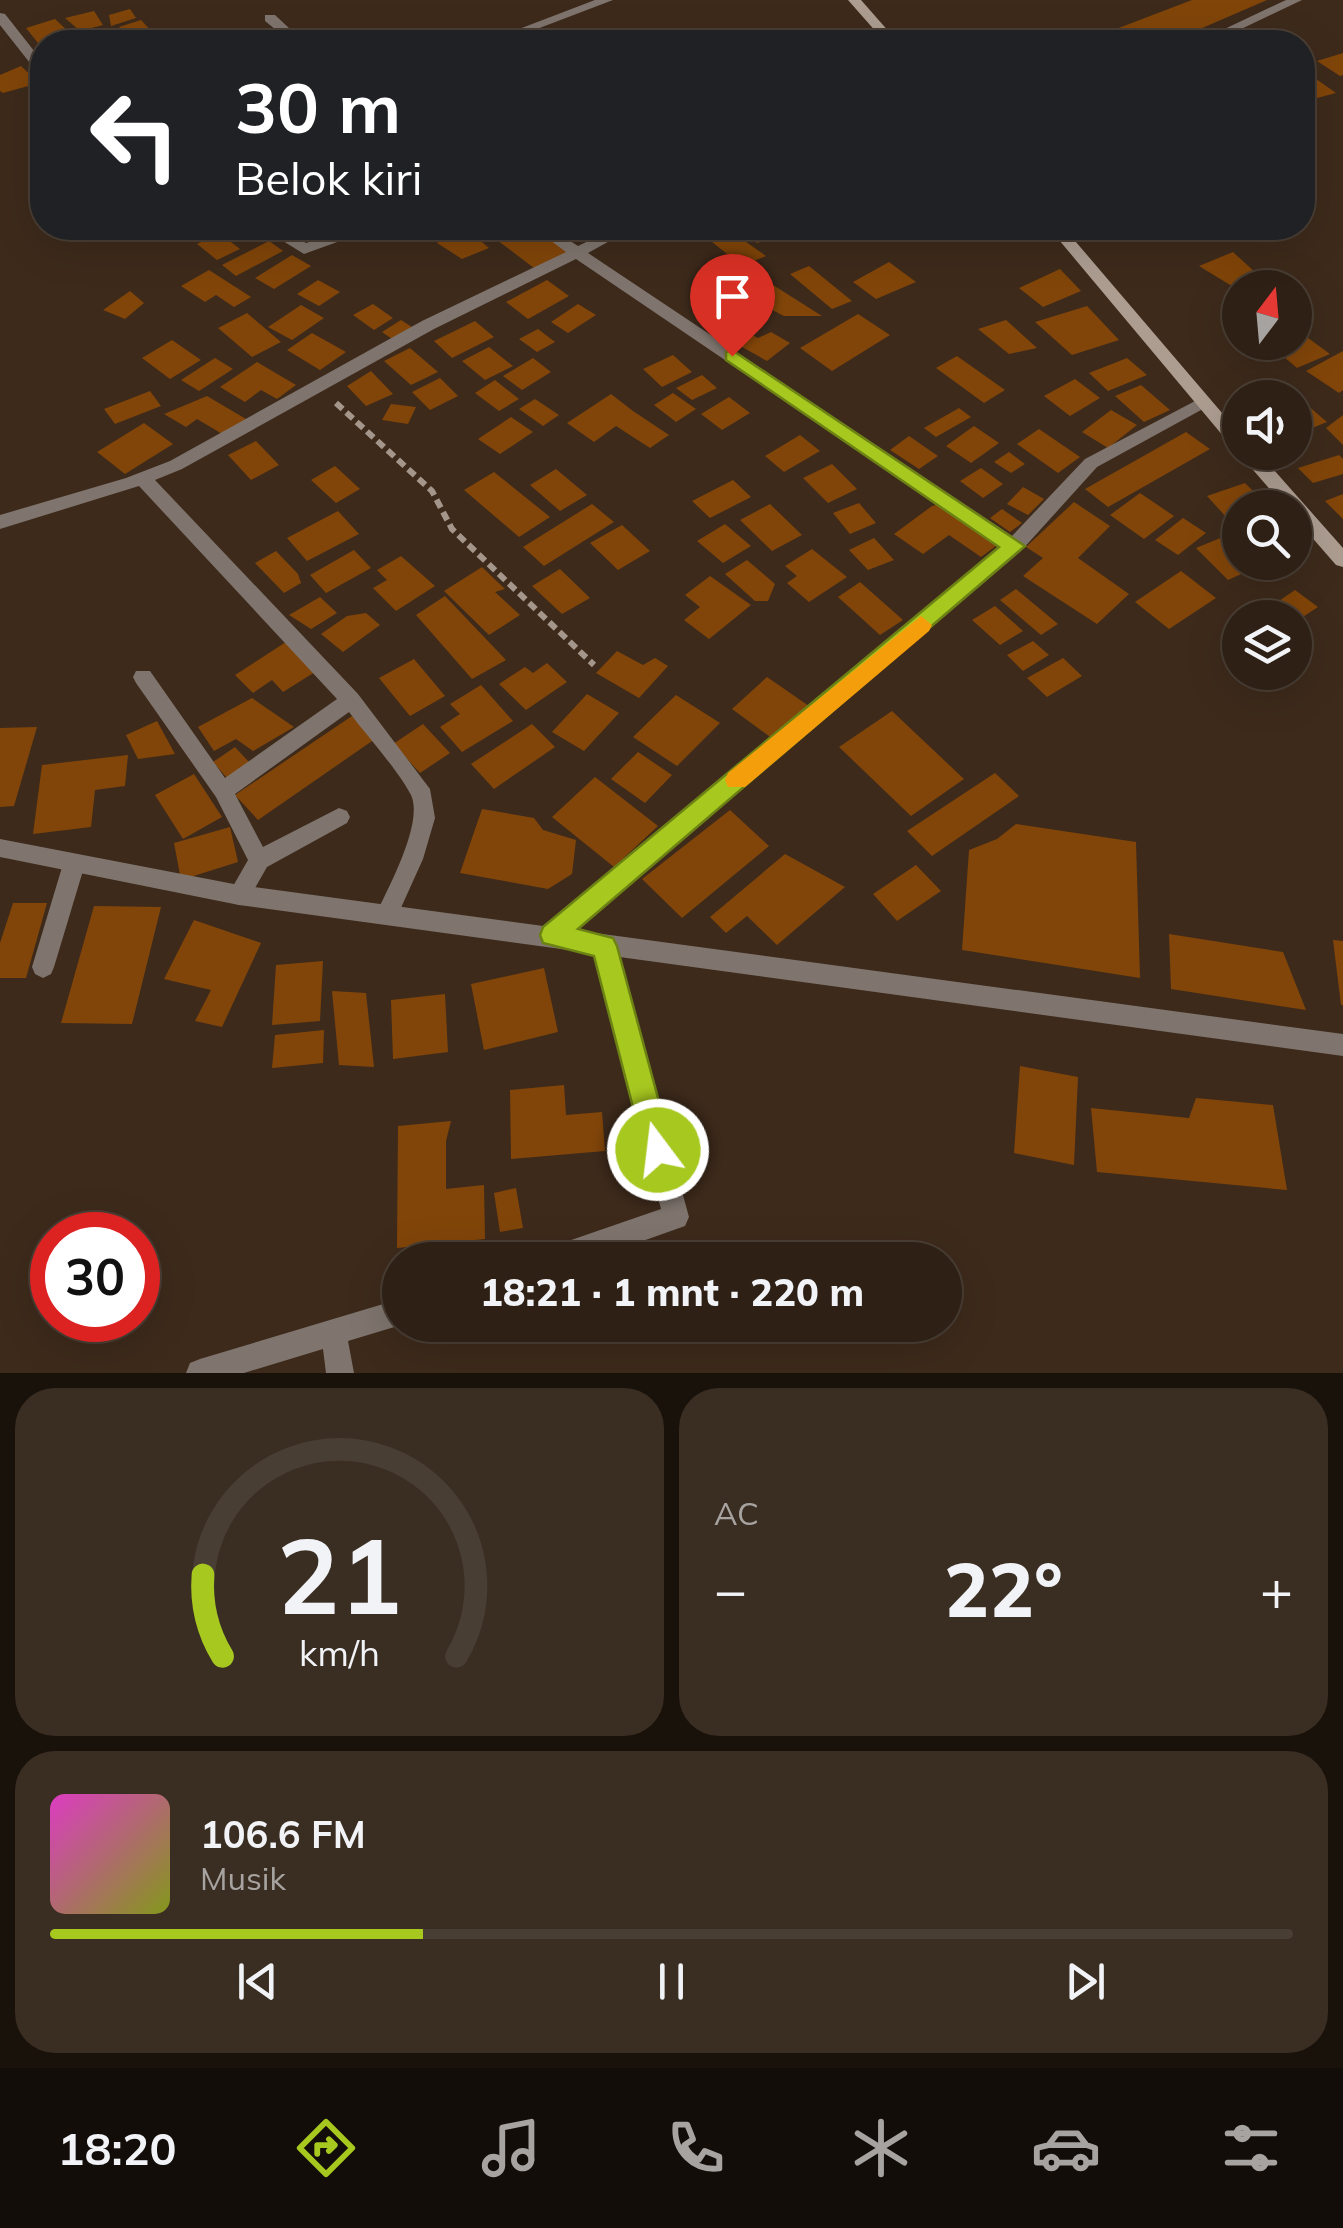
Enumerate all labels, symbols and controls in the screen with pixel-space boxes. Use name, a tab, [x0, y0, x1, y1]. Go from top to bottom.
text: 30 m	[235, 63, 401, 151]
icon: left	[70, 70, 200, 200]
text: Belok kiri	[235, 150, 422, 206]
pin	[690, 254, 775, 357]
icon: arrive	[705, 269, 760, 324]
north arrow	[1222, 270, 1312, 360]
map controls	[1222, 270, 1312, 690]
button: sound	[1222, 380, 1312, 470]
button: search	[1222, 490, 1312, 580]
button: layers	[1222, 600, 1312, 690]
position arrow	[606, 1098, 710, 1202]
speed limit sign: 30	[30, 1212, 160, 1342]
text: 18:21 · 1 mnt · 220 m	[480, 1268, 864, 1316]
text: AC	[714, 1493, 759, 1533]
text: 21	[277, 1509, 402, 1640]
text: 22°	[944, 1542, 1063, 1636]
text: −	[714, 1555, 747, 1624]
text: +	[1260, 1555, 1293, 1624]
text: km/h	[299, 1630, 380, 1675]
text: 106.6 FM	[200, 1810, 366, 1858]
text: Musik	[200, 1858, 286, 1898]
icon: previous	[230, 1954, 285, 2009]
icon: pause	[644, 1954, 699, 2009]
icon: next	[1058, 1954, 1113, 2009]
icon: directions	[291, 2113, 361, 2183]
icon: music	[476, 2113, 546, 2183]
icon: phone	[661, 2113, 731, 2183]
icon: climate	[846, 2113, 916, 2183]
icon: car	[1031, 2113, 1101, 2183]
icon: filters	[1216, 2113, 1286, 2183]
text: 18:20	[57, 2120, 177, 2176]

